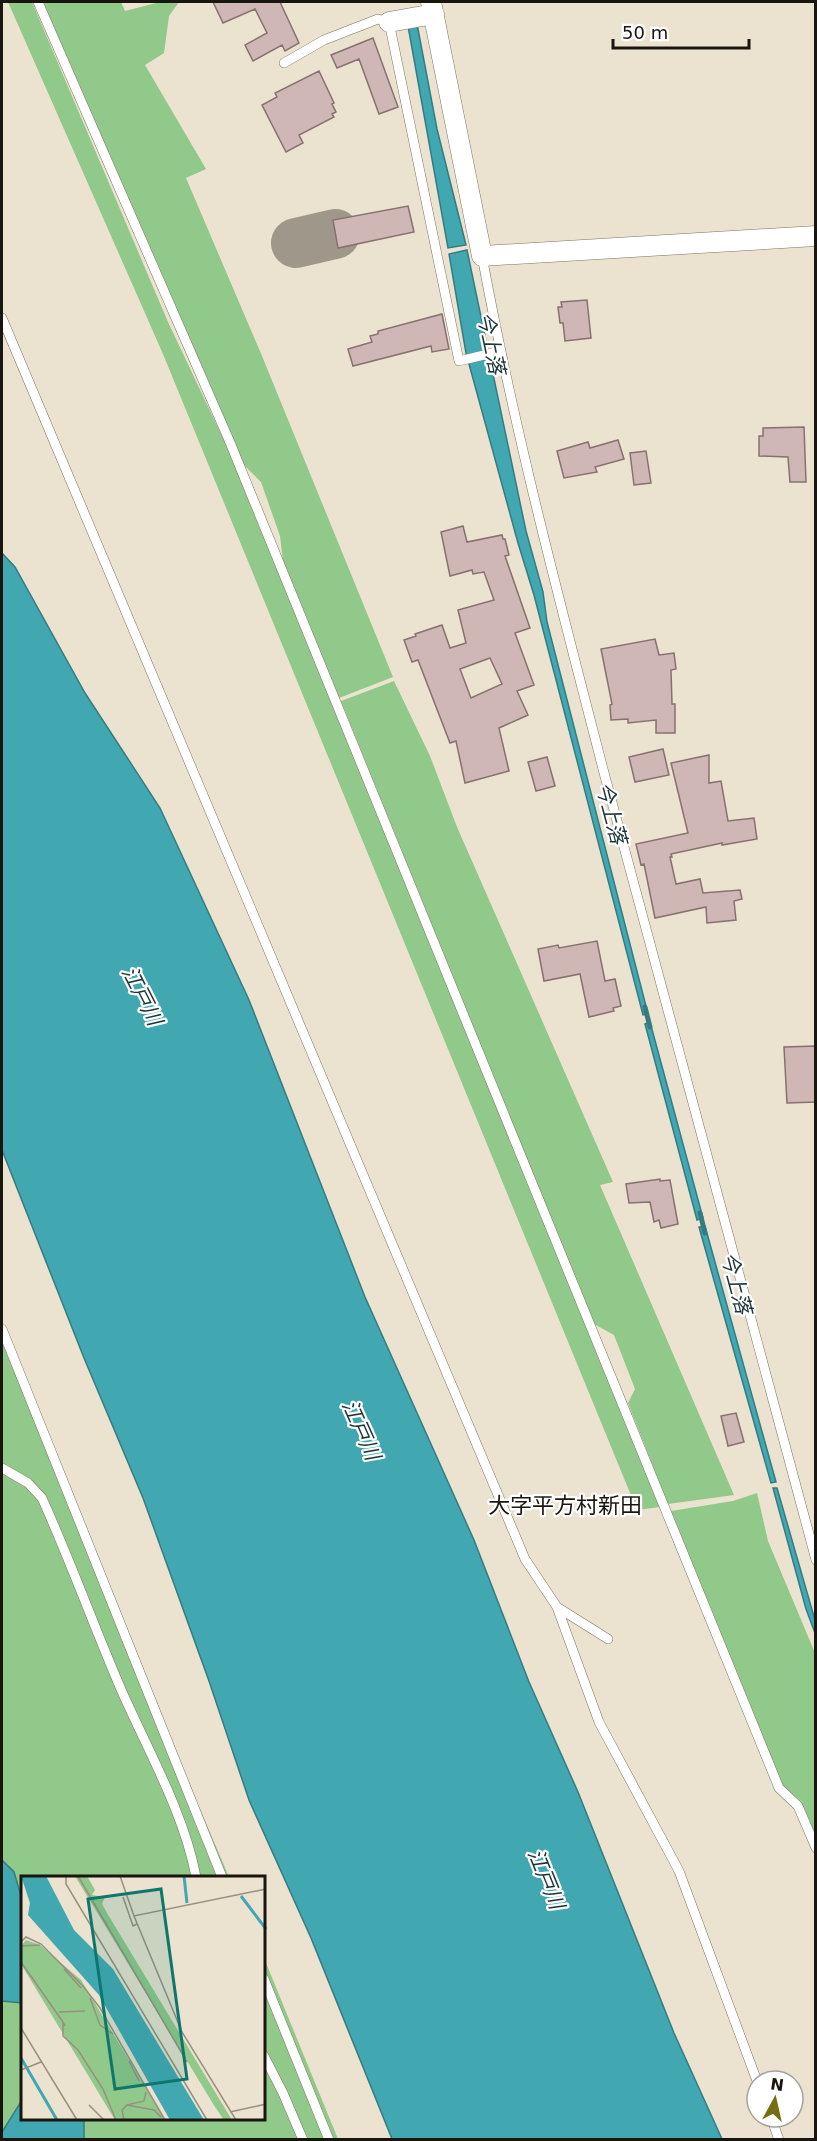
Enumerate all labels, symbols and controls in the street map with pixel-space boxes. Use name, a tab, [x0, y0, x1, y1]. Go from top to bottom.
scale bar	[613, 12, 750, 50]
text: 50 m	[622, 22, 668, 43]
water label: 今上落	[473, 310, 510, 379]
water label: 今上落	[591, 779, 632, 849]
water label: 江戸川	[117, 962, 168, 1031]
water label: 今上落	[716, 1249, 757, 1319]
water label: 江戸川	[337, 1396, 386, 1465]
district label: 大字平方村新田	[488, 1493, 642, 1518]
water label: 江戸川	[523, 1845, 570, 1915]
inset map	[21, 1876, 266, 2120]
north arrow	[745, 2069, 805, 2129]
text: N	[769, 2074, 785, 2095]

